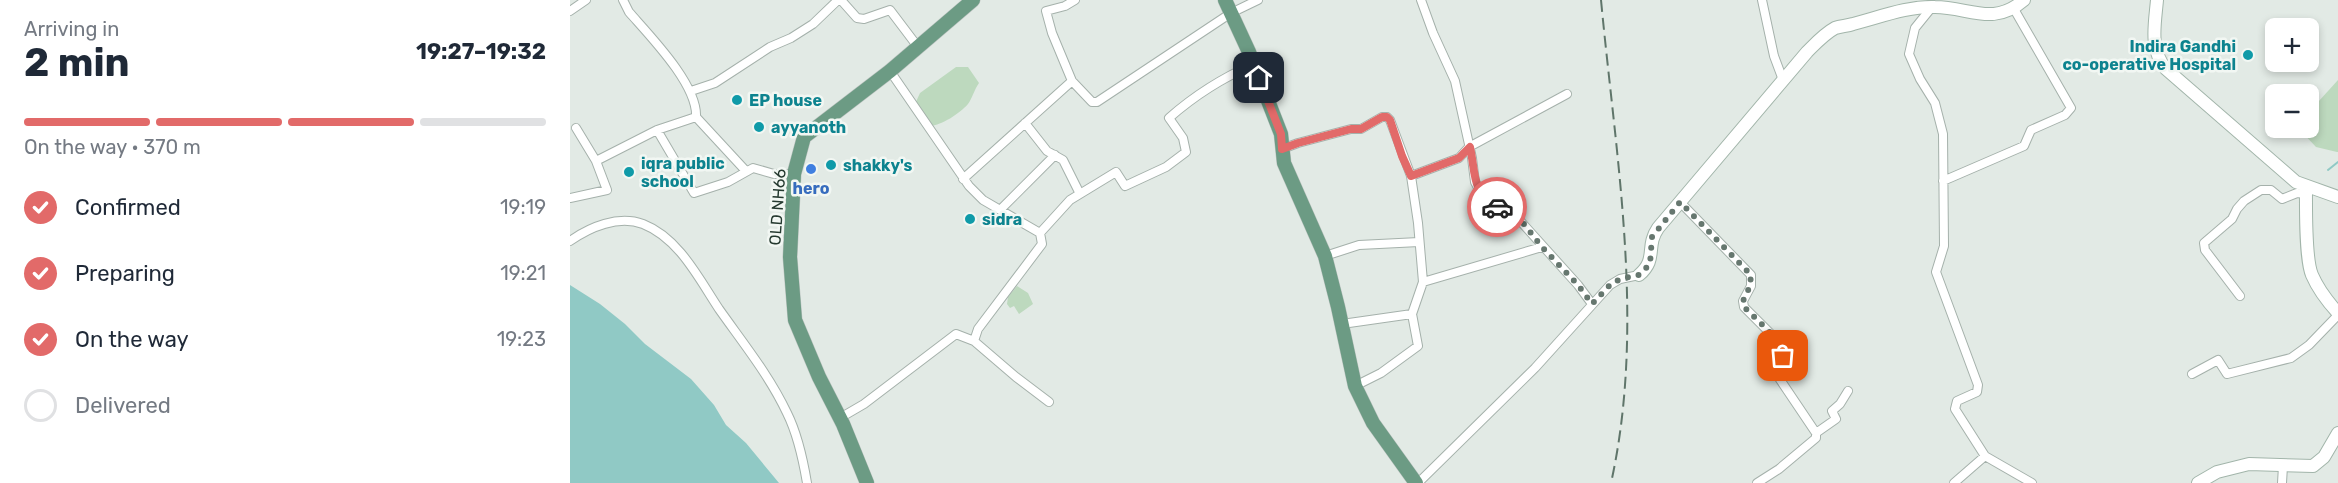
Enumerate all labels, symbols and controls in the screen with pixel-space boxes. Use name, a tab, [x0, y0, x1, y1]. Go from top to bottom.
text: Arriving in	[24, 17, 119, 41]
map controls	[2265, 18, 2319, 138]
button: +	[2265, 18, 2319, 72]
place label: Indira Gandhi co-operative Hospital	[2062, 37, 2236, 74]
text: 19:27–19:32	[416, 38, 546, 65]
text: 2 min	[24, 40, 130, 86]
marker: Indira Gandhi co-operative Hospital	[2241, 48, 2255, 62]
pin	[1233, 52, 1284, 103]
icon: home	[1242, 61, 1275, 94]
button: −	[2265, 84, 2319, 138]
place label: EP house	[749, 91, 822, 110]
marker: EP house	[730, 93, 744, 107]
place label: ayyanoth	[771, 118, 846, 137]
marker: ayyanoth	[752, 120, 766, 134]
text: On the way · 370 m	[24, 135, 201, 159]
place label: iqra public school	[641, 154, 725, 191]
place label: shakky's	[843, 156, 913, 175]
marker: shakky's	[824, 158, 838, 172]
marker: hero	[804, 162, 818, 176]
marker: iqra public school	[622, 165, 636, 179]
street label: OLD NH66	[765, 168, 790, 246]
courier	[1467, 177, 1527, 237]
place label: hero	[793, 179, 830, 198]
icon: check	[24, 191, 57, 224]
icon: car	[1481, 191, 1514, 224]
text: Confirmed	[75, 194, 181, 221]
text: 19:19	[500, 195, 546, 219]
place label: sidra	[982, 210, 1022, 229]
marker: sidra	[963, 212, 977, 226]
icon: check	[24, 257, 57, 290]
text: Preparing	[75, 260, 175, 287]
text: 19:21	[500, 261, 546, 285]
icon: check	[24, 323, 57, 356]
text: On the way	[75, 326, 189, 353]
text: 19:23	[497, 327, 546, 351]
pin	[1757, 330, 1808, 381]
icon: bag	[1766, 339, 1799, 372]
text: Delivered	[75, 392, 171, 419]

